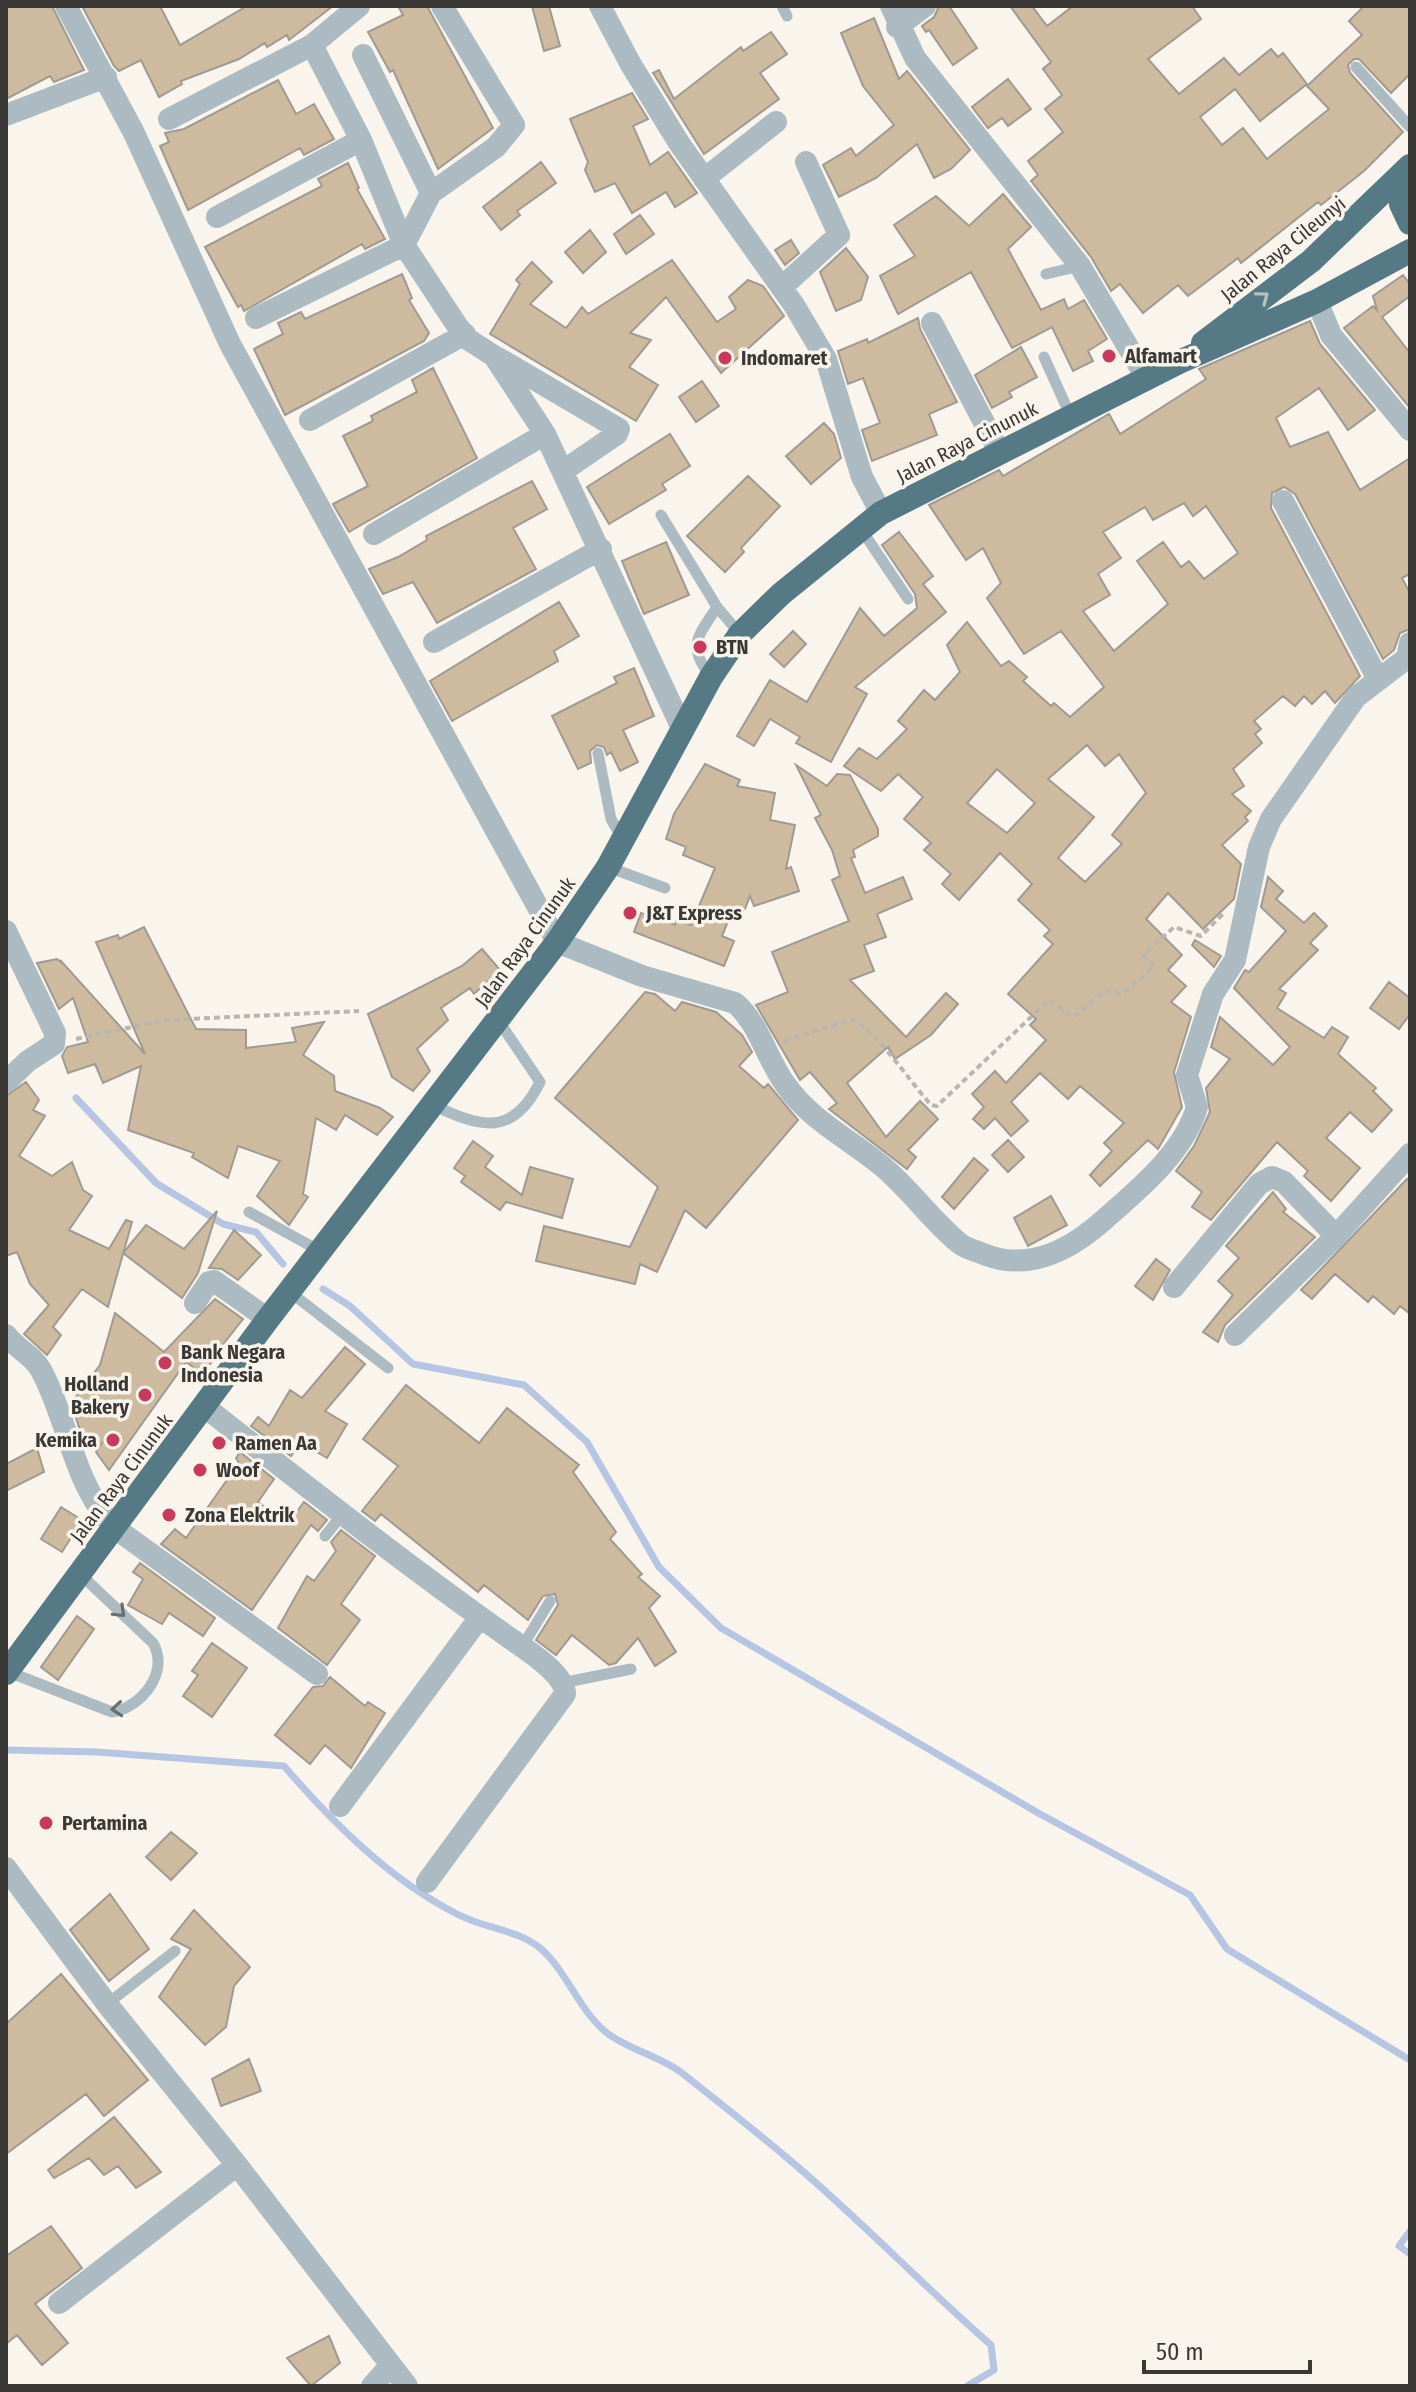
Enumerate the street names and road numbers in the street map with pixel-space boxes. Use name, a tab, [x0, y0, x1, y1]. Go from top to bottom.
street label: Jalan Raya Cileunyi	[1216, 191, 1350, 307]
street label: Jalan Raya Cinunuk	[892, 396, 1042, 488]
street label: Jalan Raya Cinunuk	[470, 872, 581, 1012]
street label: Jalan Raya Cinunuk	[65, 1408, 178, 1547]

